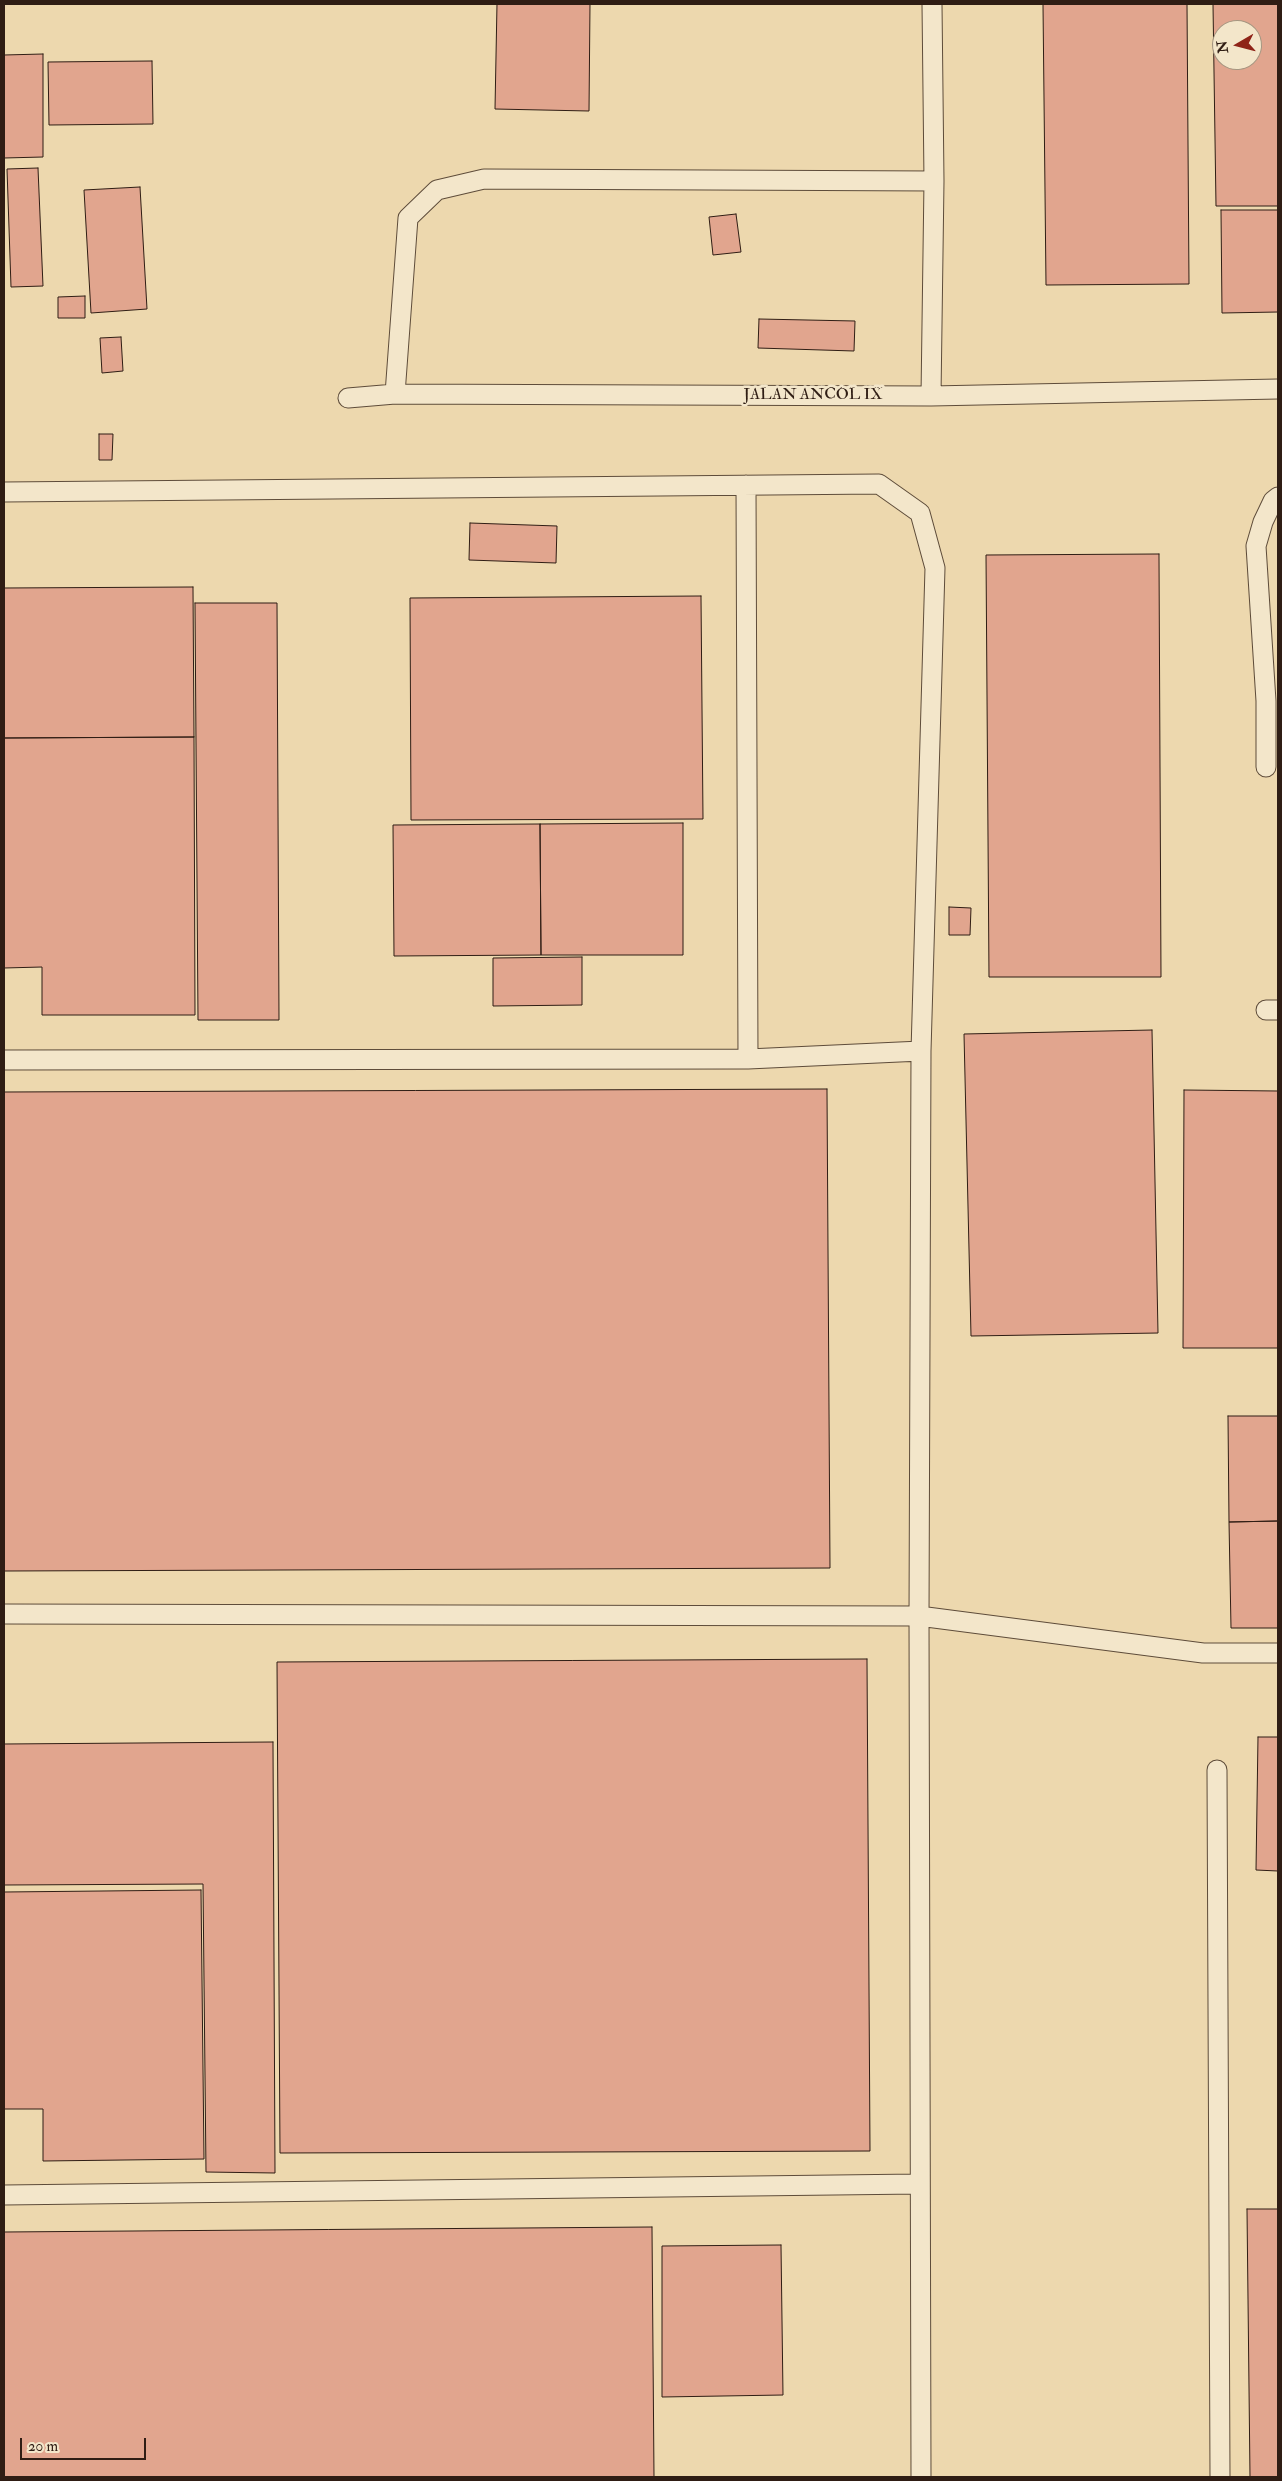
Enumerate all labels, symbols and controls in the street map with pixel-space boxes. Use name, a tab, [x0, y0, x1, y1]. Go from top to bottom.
north arrow	[1212, 20, 1262, 70]
text: N	[1213, 40, 1232, 54]
street label: JALAN ANCOL IX	[743, 386, 883, 406]
scale bar	[22, 2428, 149, 2460]
text: 20 m	[28, 2437, 58, 2456]

